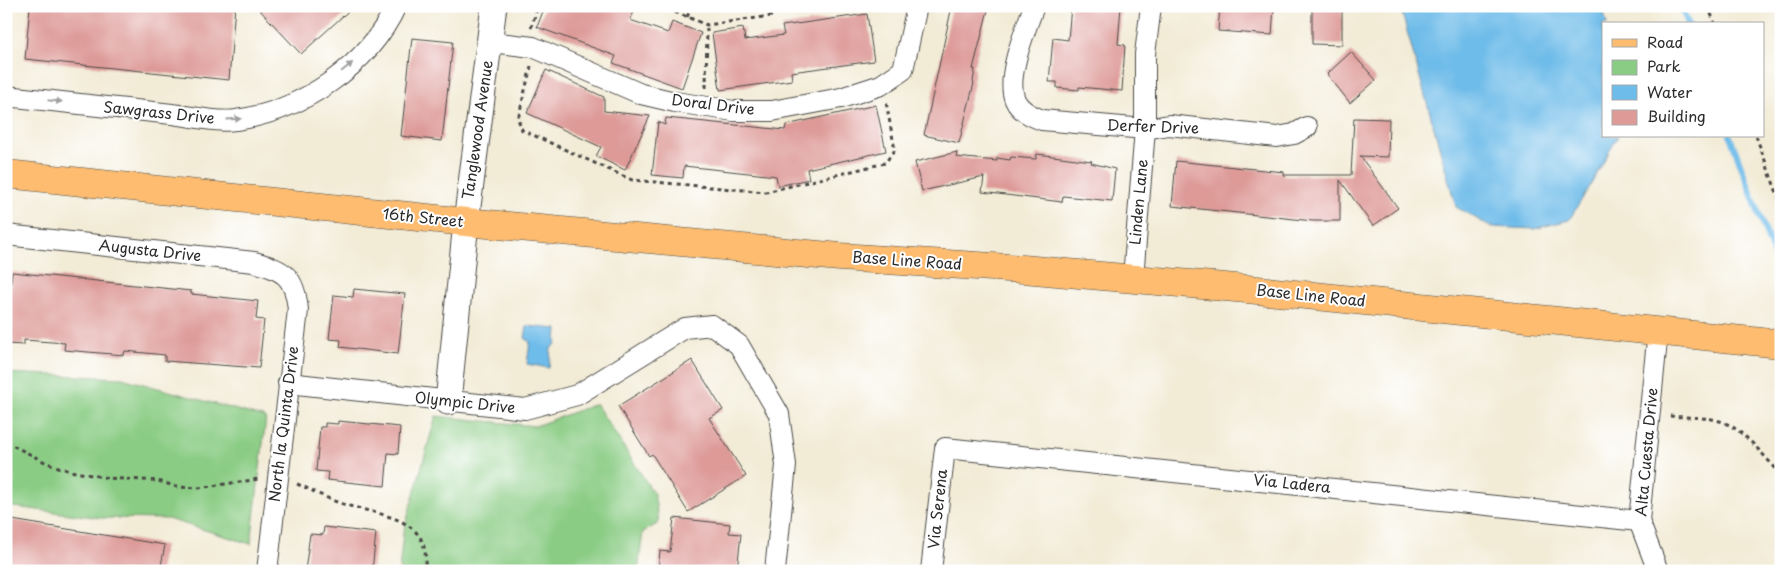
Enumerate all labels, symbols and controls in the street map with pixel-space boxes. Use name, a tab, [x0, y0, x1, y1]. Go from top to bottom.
legend	[1602, 22, 1764, 138]
text: Road	[1647, 30, 1683, 53]
text: Park	[1647, 54, 1681, 77]
street label: Tanglewood Avenue	[455, 59, 498, 201]
one-way arrow	[341, 62, 354, 73]
text: Water	[1647, 80, 1692, 103]
street label: Doral Drive	[670, 87, 756, 120]
street label: Sawgrass Drive	[102, 94, 216, 129]
one-way arrow	[47, 97, 63, 105]
text: Building	[1647, 104, 1706, 127]
street label: Derfer Drive	[1107, 112, 1199, 139]
one-way arrow	[226, 115, 242, 123]
street label: Linden Lane	[1122, 158, 1153, 246]
street label: 16th Street	[382, 201, 465, 232]
street label: Augusta Drive	[98, 233, 203, 266]
street label: Base Line Road	[852, 244, 963, 275]
street label: Base Line Road	[1255, 277, 1367, 312]
street label: North la Quinta Drive	[262, 345, 303, 503]
street label: Olympic Drive	[414, 385, 517, 418]
street label: Alta Cuesta Drive	[1628, 387, 1663, 517]
street label: Via Serena	[921, 467, 952, 550]
street label: Via Ladera	[1252, 467, 1332, 498]

